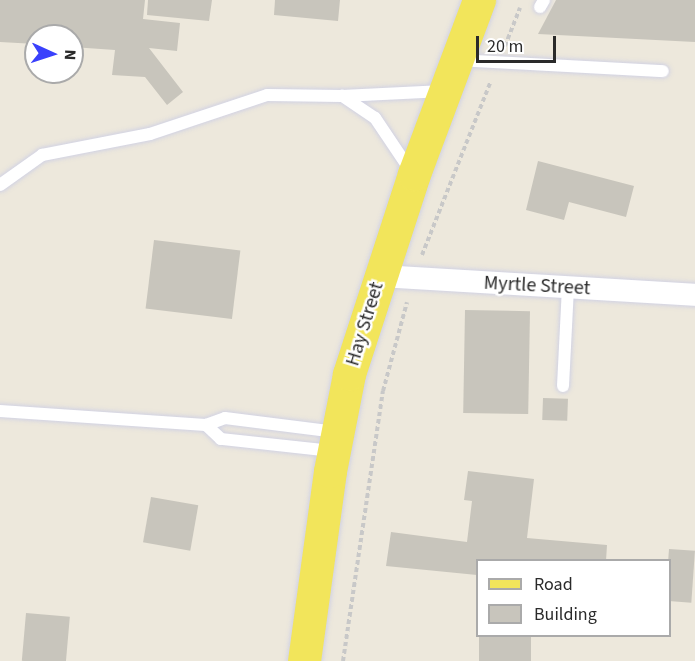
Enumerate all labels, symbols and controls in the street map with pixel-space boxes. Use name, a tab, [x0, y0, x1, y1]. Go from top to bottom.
north arrow	[24, 24, 84, 84]
scale bar	[479, 24, 558, 62]
text: 20 m	[487, 34, 523, 59]
text: N	[59, 49, 81, 61]
street label: Myrtle Street	[483, 271, 591, 301]
street label: Hay Street	[341, 279, 389, 369]
legend	[476, 559, 671, 637]
text: Road	[534, 572, 573, 597]
text: Building	[534, 602, 597, 627]

